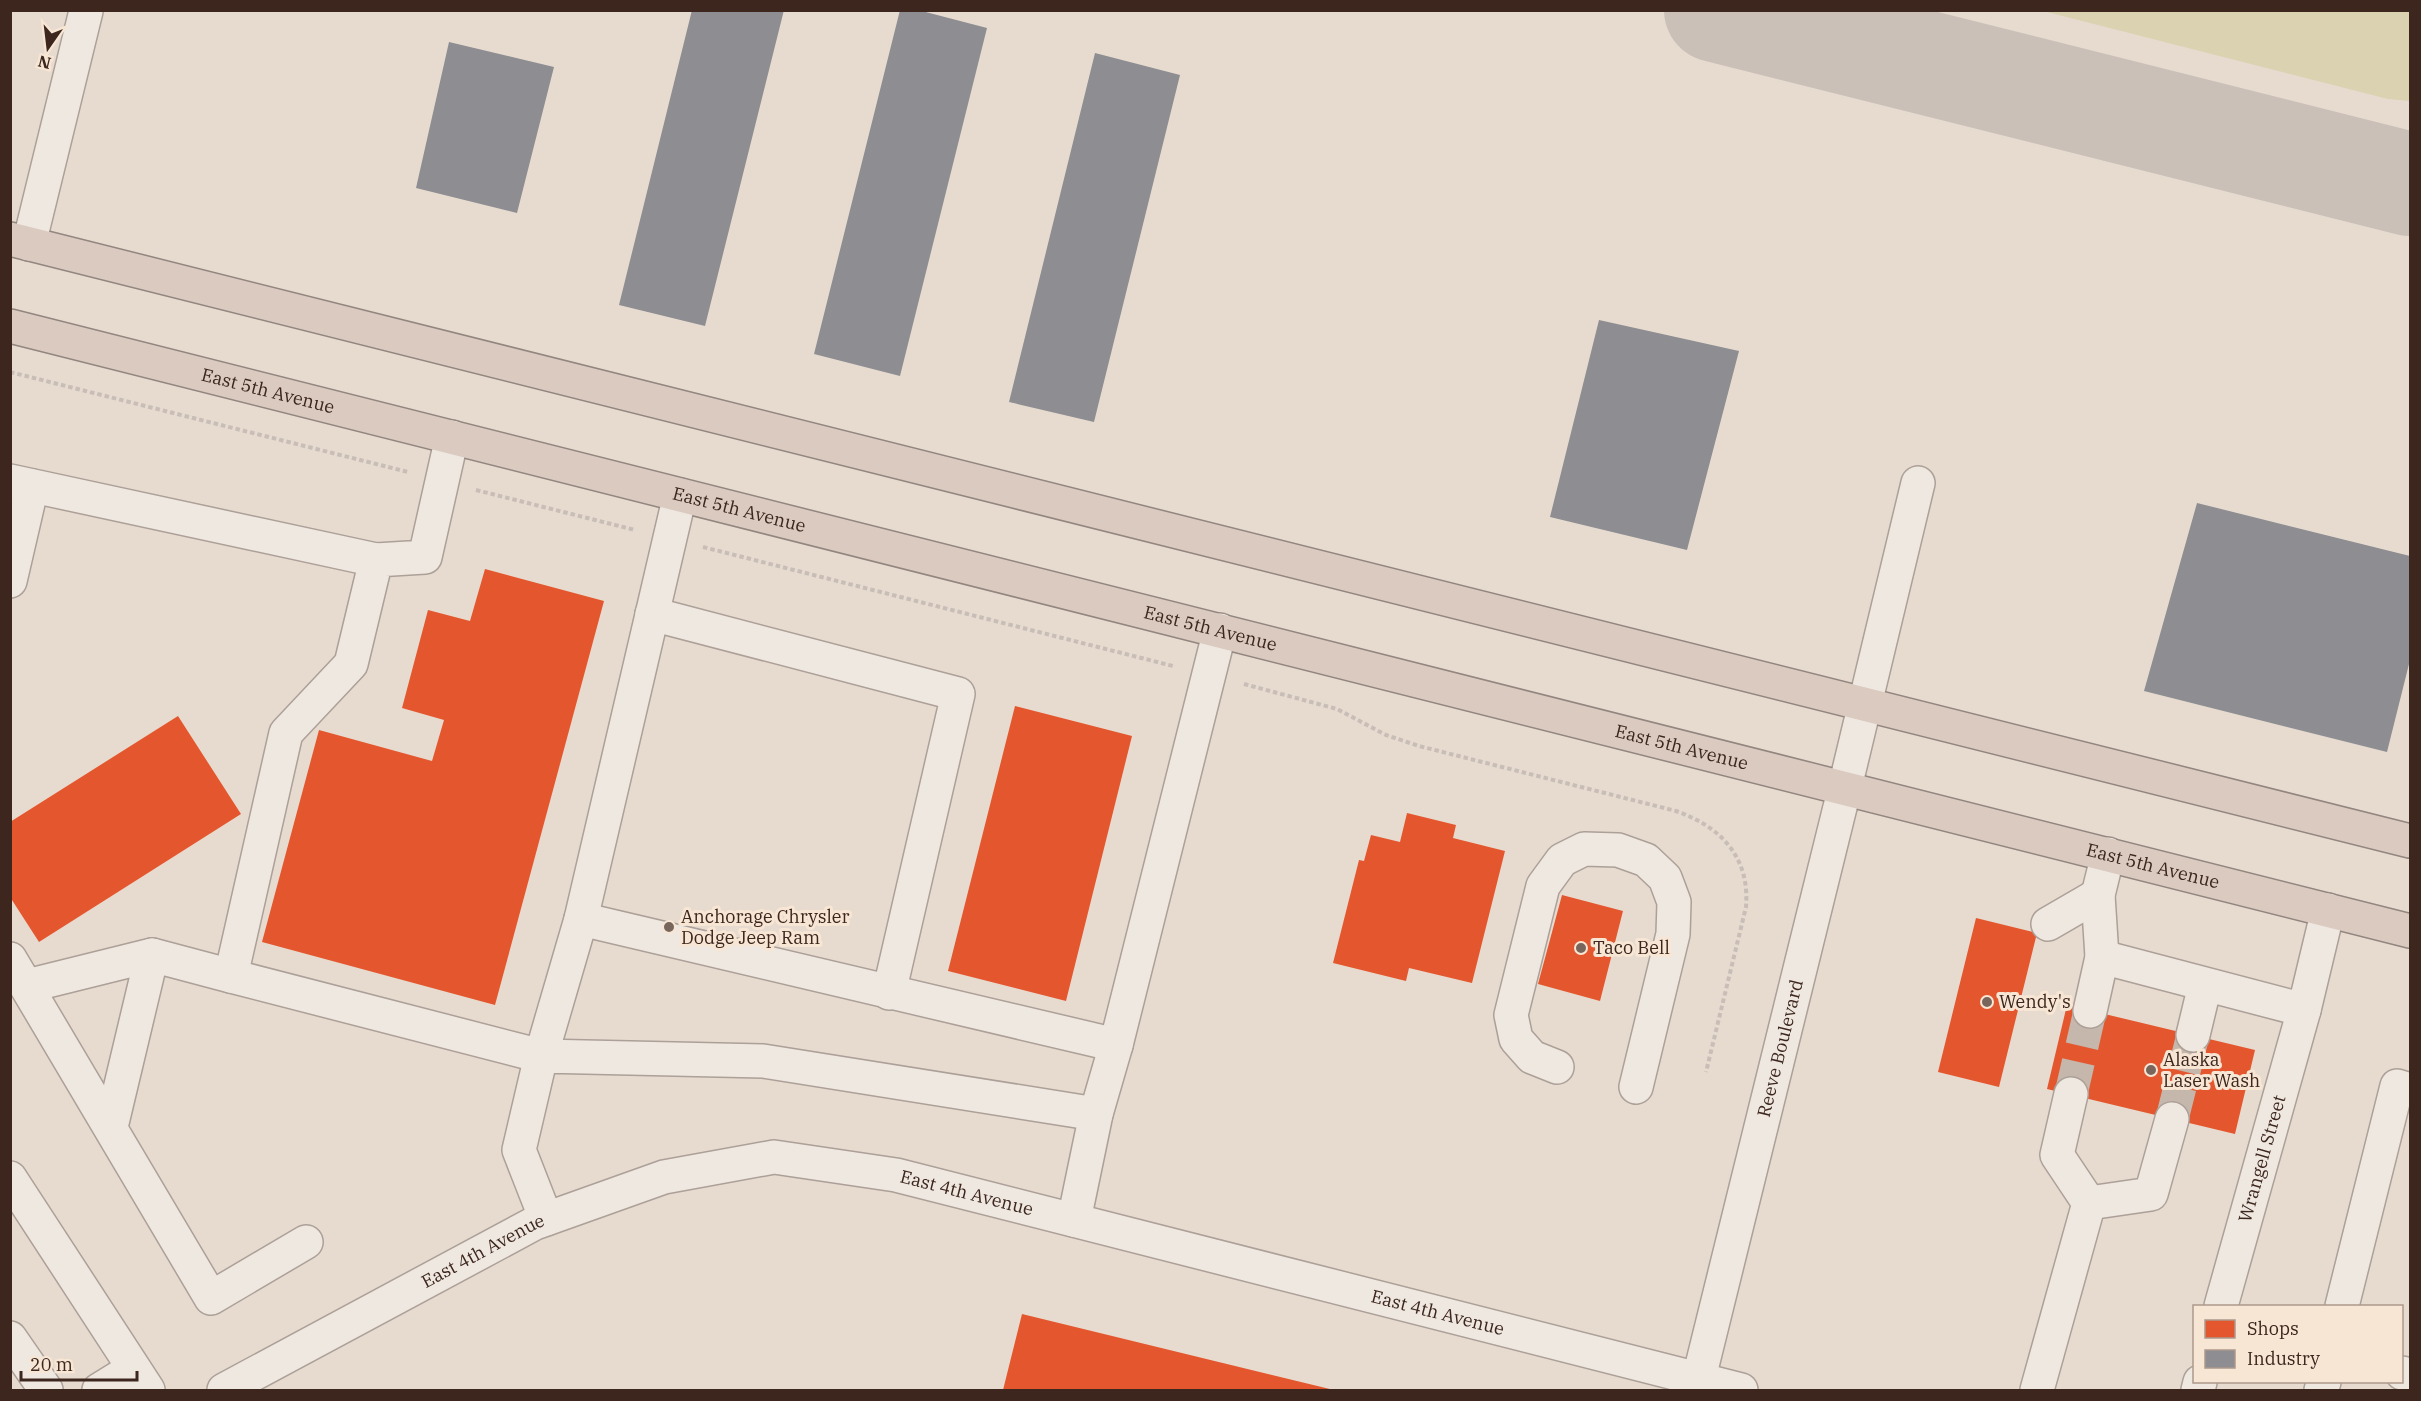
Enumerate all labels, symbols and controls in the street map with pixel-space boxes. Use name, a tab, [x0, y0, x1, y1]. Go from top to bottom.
north arrow	[18, 18, 78, 78]
text: N	[36, 51, 53, 74]
street label: East 5th Avenue	[199, 363, 337, 418]
street label: East 5th Avenue	[670, 481, 808, 537]
street label: East 5th Avenue	[1142, 600, 1280, 656]
street label: East 5th Avenue	[1613, 719, 1751, 775]
street label: East 5th Avenue	[2084, 838, 2222, 894]
place label: Anchorage Chrysler Dodge Jeep Ram	[681, 905, 849, 949]
marker: Anchorage Chrysler Dodge Jeep Ram	[662, 920, 676, 934]
place label: Taco Bell	[1593, 936, 1670, 959]
marker: Taco Bell	[1574, 941, 1588, 955]
street label: Reeve Boulevard	[1752, 977, 1808, 1119]
place label: Wendy's	[1999, 990, 2071, 1013]
marker: Wendy's	[1980, 995, 1994, 1009]
place label: Alaska Laser Wash	[2163, 1048, 2260, 1092]
marker: Alaska Laser Wash	[2144, 1063, 2158, 1077]
street label: Wrangell Street	[2233, 1092, 2291, 1225]
street label: East 4th Avenue	[898, 1165, 1036, 1220]
street label: East 4th Avenue	[417, 1209, 547, 1293]
street label: East 4th Avenue	[1369, 1284, 1507, 1340]
legend	[2193, 1305, 2403, 1383]
text: Shops	[2247, 1317, 2299, 1340]
scale bar	[21, 1344, 136, 1382]
text: Industry	[2247, 1347, 2320, 1370]
text: 20 m	[30, 1353, 73, 1376]

